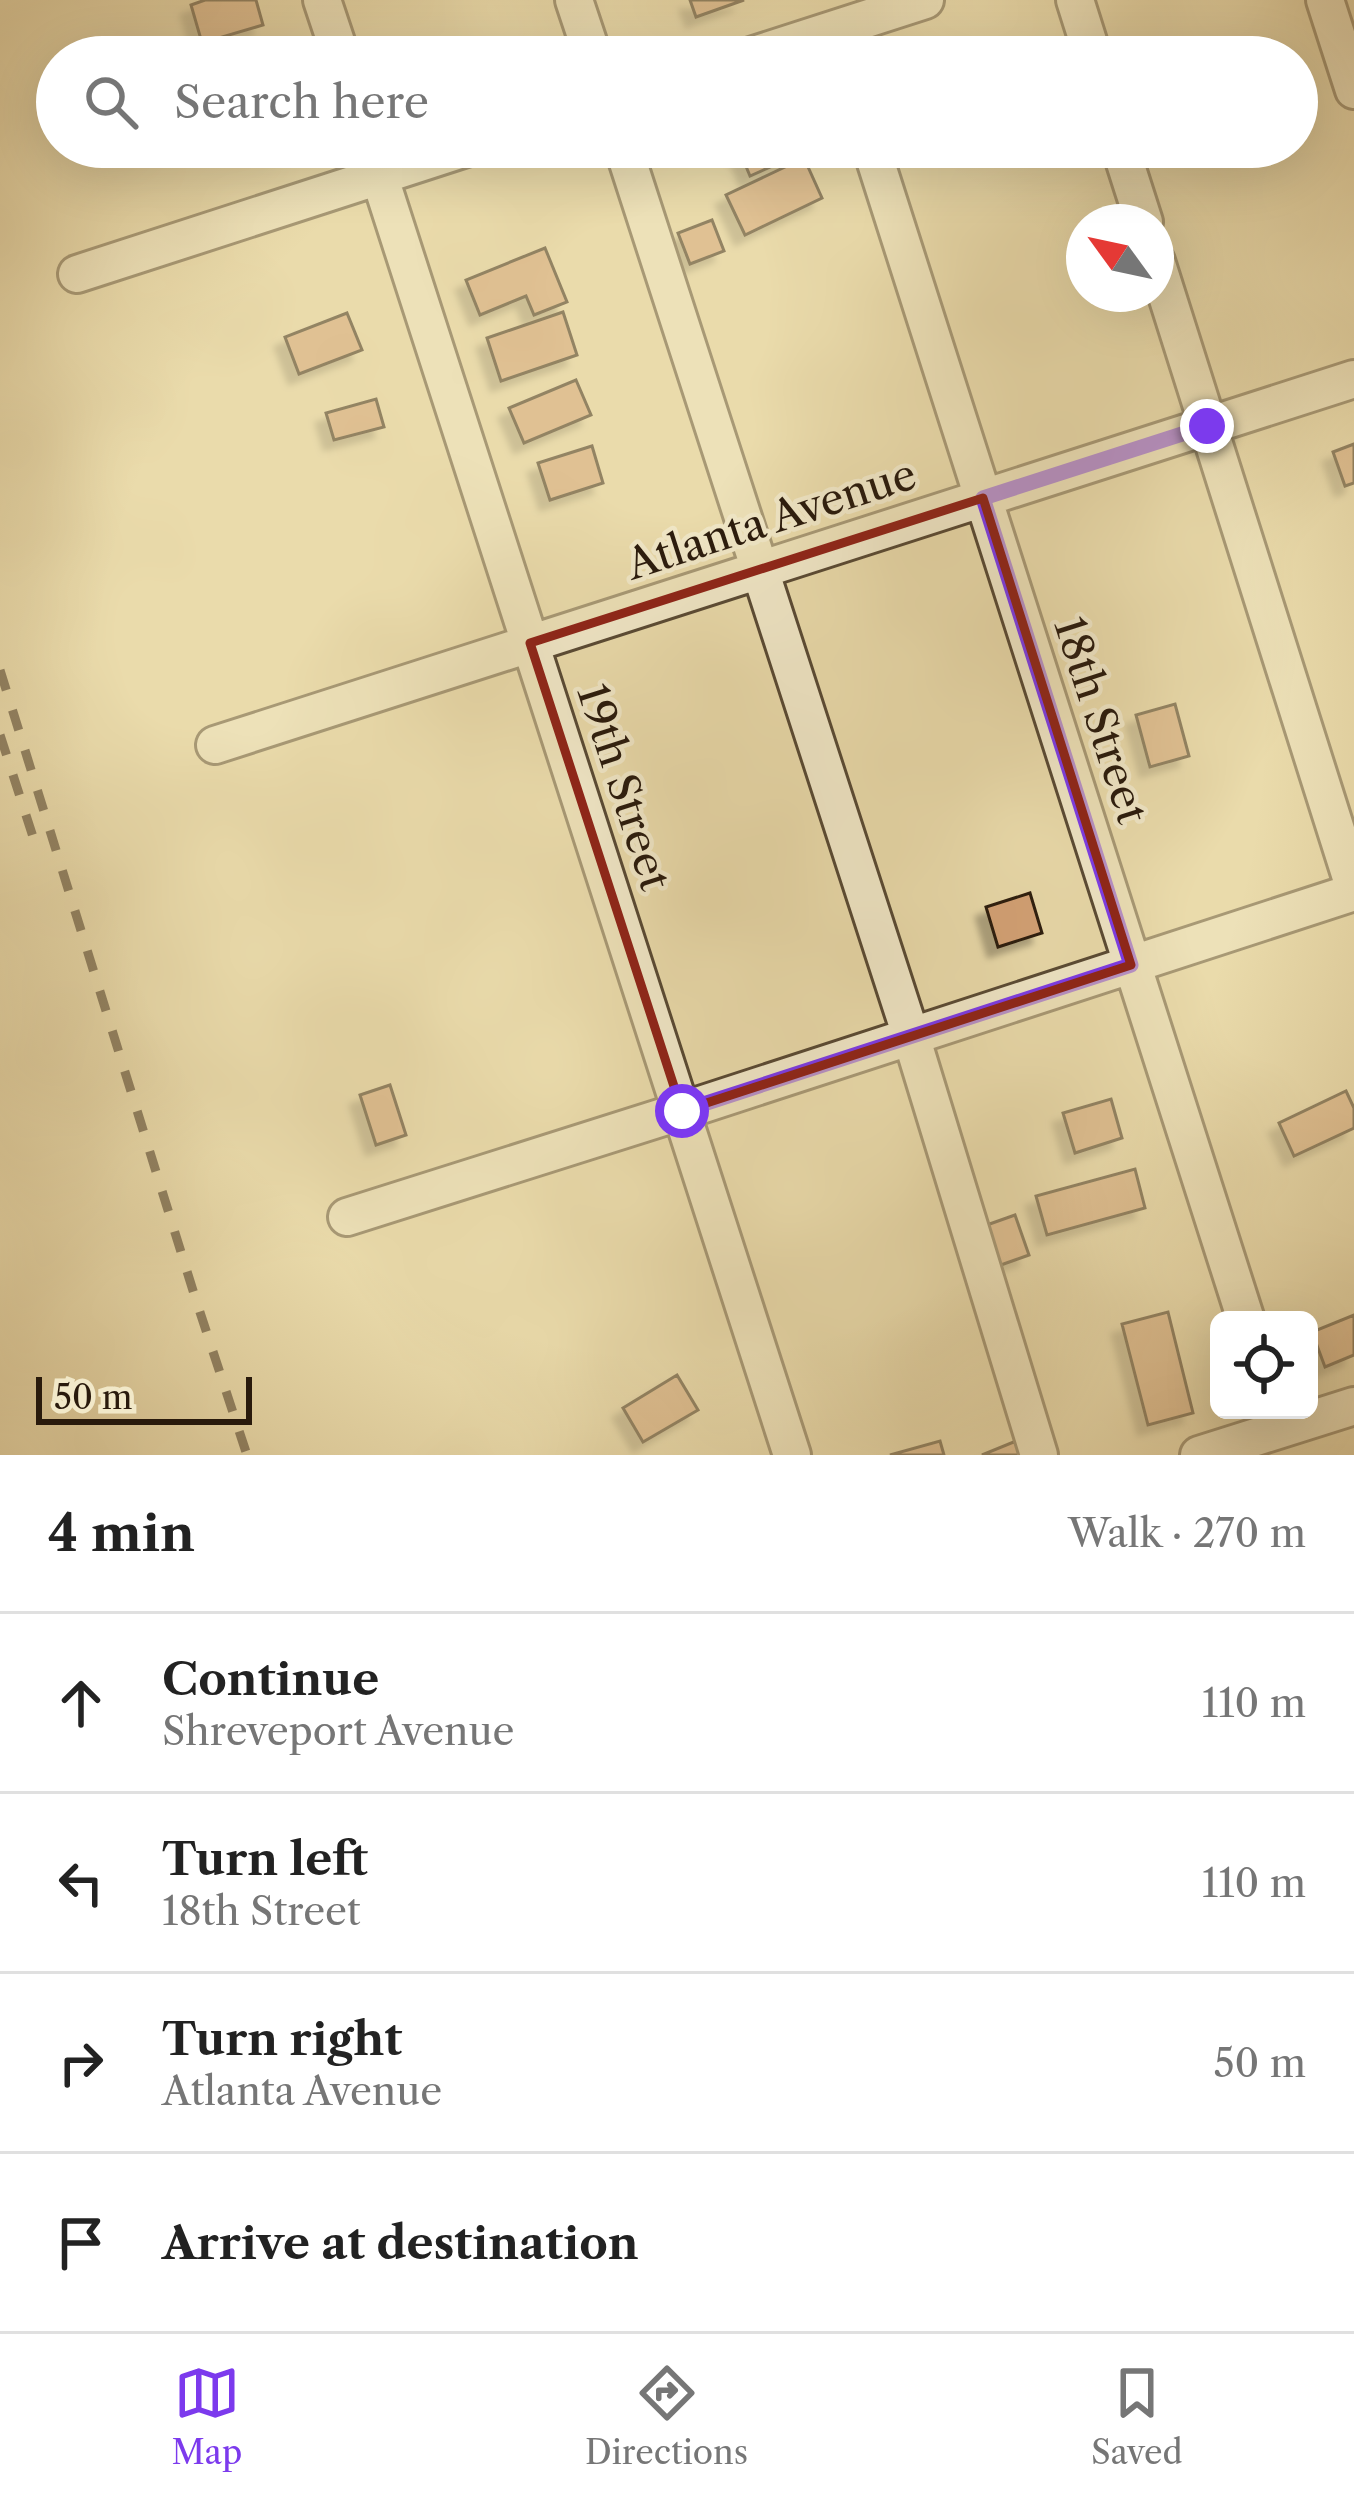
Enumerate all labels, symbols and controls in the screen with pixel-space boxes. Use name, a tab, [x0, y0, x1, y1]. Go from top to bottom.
search box	[36, 36, 1318, 168]
icon: search	[78, 69, 144, 135]
text: Search here	[174, 74, 429, 130]
north arrow	[1066, 204, 1174, 312]
route end	[1180, 399, 1234, 453]
street label: Atlanta Avenue	[619, 448, 922, 591]
street label: 18th Street	[1043, 610, 1159, 830]
street label: 19th Street	[566, 677, 682, 897]
route start	[655, 1084, 709, 1138]
map controls	[1210, 1311, 1318, 1419]
button: locate	[1210, 1311, 1318, 1419]
scale bar	[36, 1371, 252, 1424]
text: 50 m	[54, 1377, 132, 1418]
text: 4 min	[48, 1502, 195, 1564]
text: Walk · 270 m	[1068, 1509, 1306, 1557]
text: Continue	[162, 1651, 379, 1707]
icon: ahead	[48, 1670, 114, 1736]
text: 110 m	[1202, 1679, 1306, 1727]
text: Shreveport Avenue	[162, 1707, 514, 1755]
text: Turn left	[162, 1831, 368, 1887]
icon: left	[48, 1850, 114, 1916]
text: 110 m	[1202, 1859, 1306, 1907]
text: 18th Street	[162, 1887, 361, 1935]
text: Turn right	[162, 2011, 402, 2067]
icon: right	[48, 2030, 114, 2096]
text: 50 m	[1213, 2039, 1306, 2087]
text: Atlanta Avenue	[162, 2067, 442, 2115]
icon: arrive	[48, 2210, 114, 2276]
text: Arrive at destination	[162, 2215, 639, 2271]
tab: Map	[171, 2360, 242, 2473]
tab: Directions	[585, 2360, 748, 2473]
tab: Saved	[1091, 2360, 1183, 2473]

